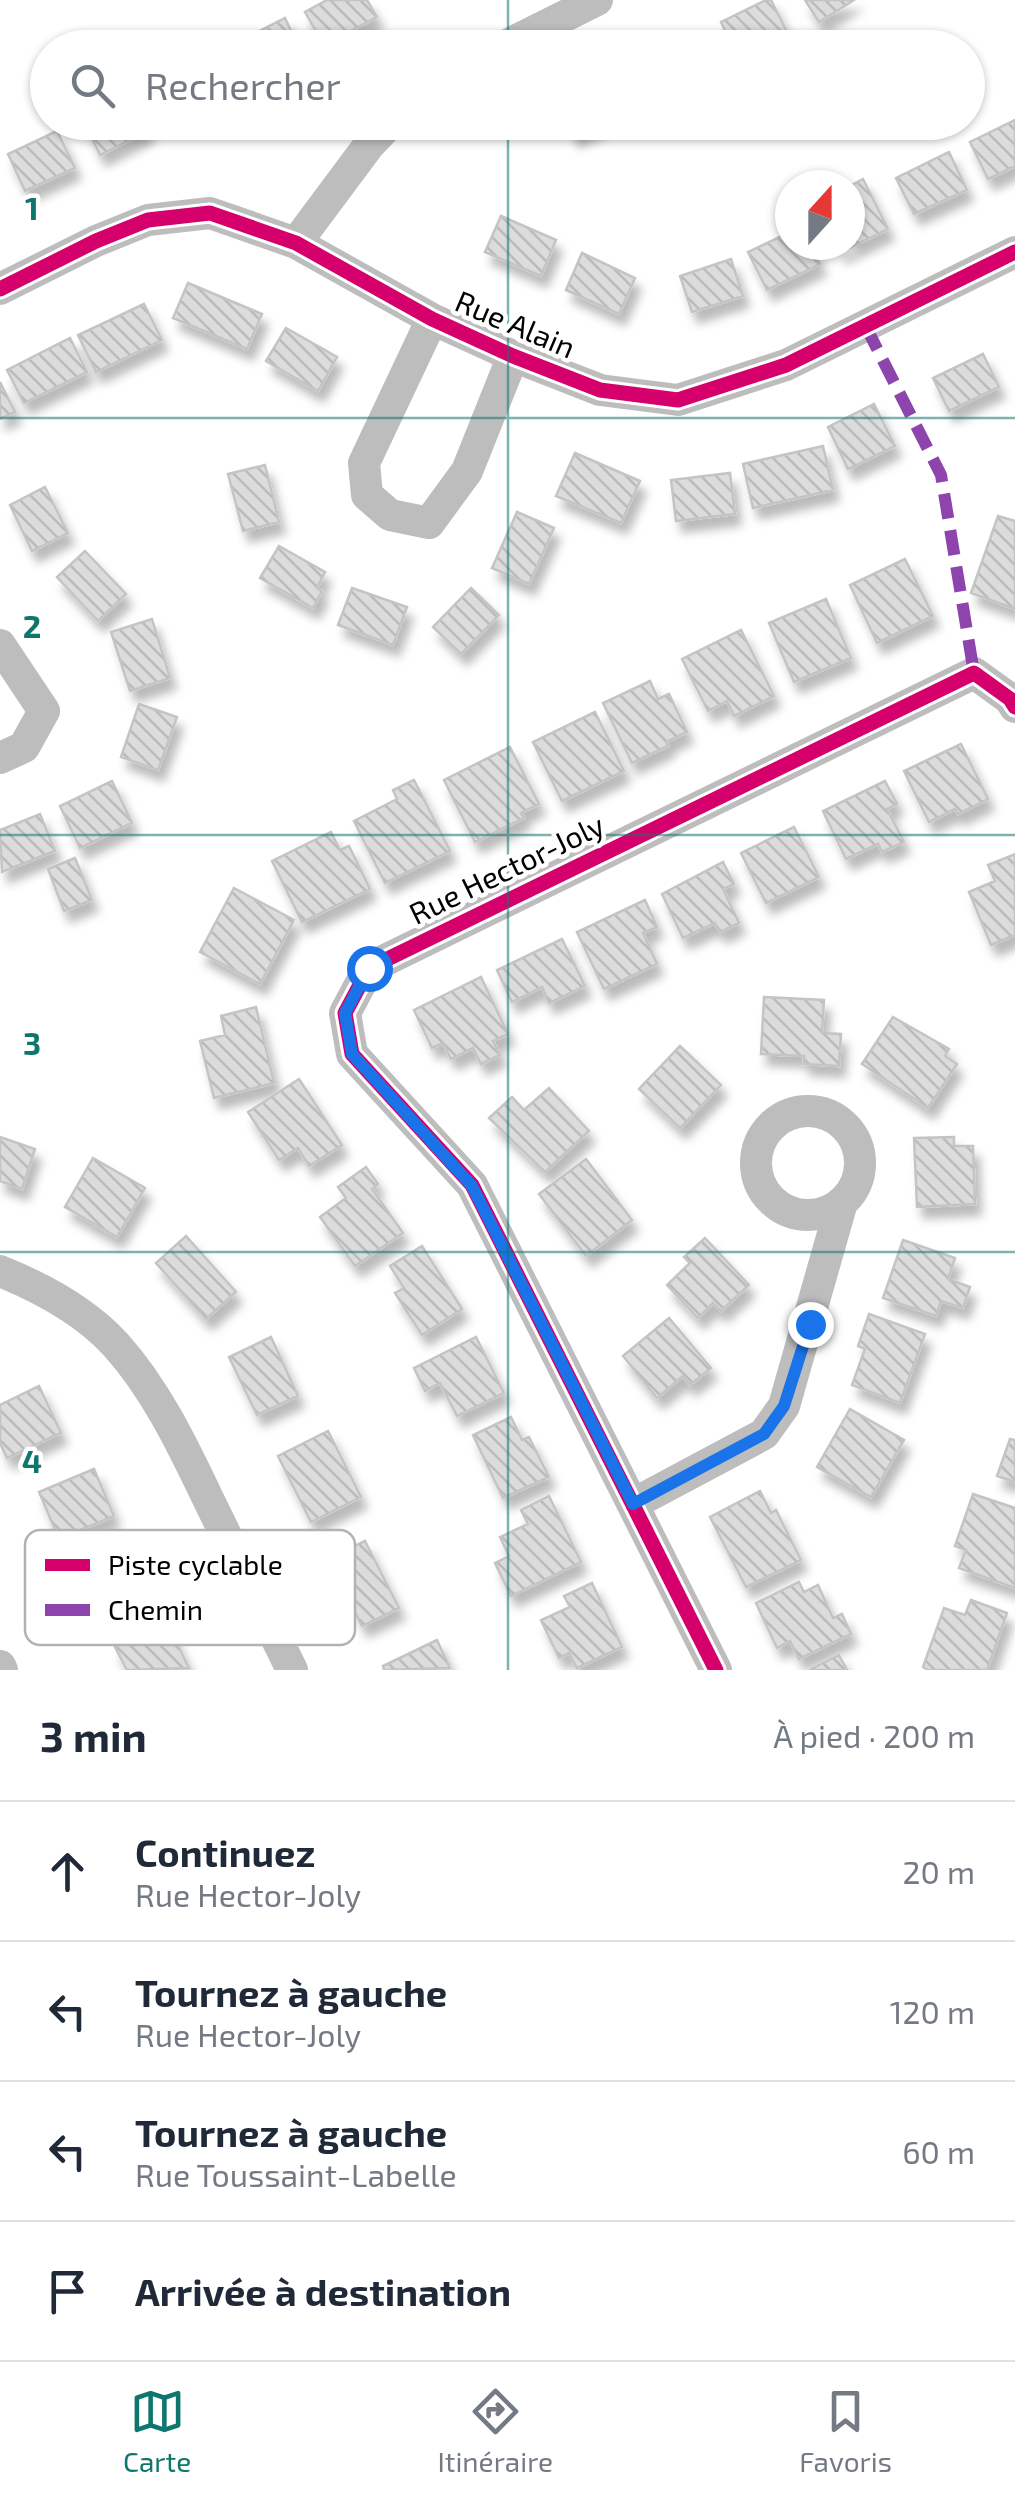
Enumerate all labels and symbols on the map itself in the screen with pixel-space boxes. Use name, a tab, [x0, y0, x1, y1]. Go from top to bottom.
north arrow	[775, 170, 865, 260]
text: 1	[25, 188, 39, 226]
street label: Rue Alain	[450, 282, 581, 364]
text: 2	[23, 606, 41, 644]
street label: Rue Hector-Joly	[403, 805, 609, 931]
route start	[347, 946, 393, 992]
text: 3	[23, 1023, 41, 1061]
route end	[788, 1302, 834, 1348]
text: 4	[22, 1441, 42, 1479]
legend	[25, 1530, 355, 1645]
text: Piste cyclable	[108, 1547, 283, 1581]
text: Chemin	[108, 1592, 203, 1626]

